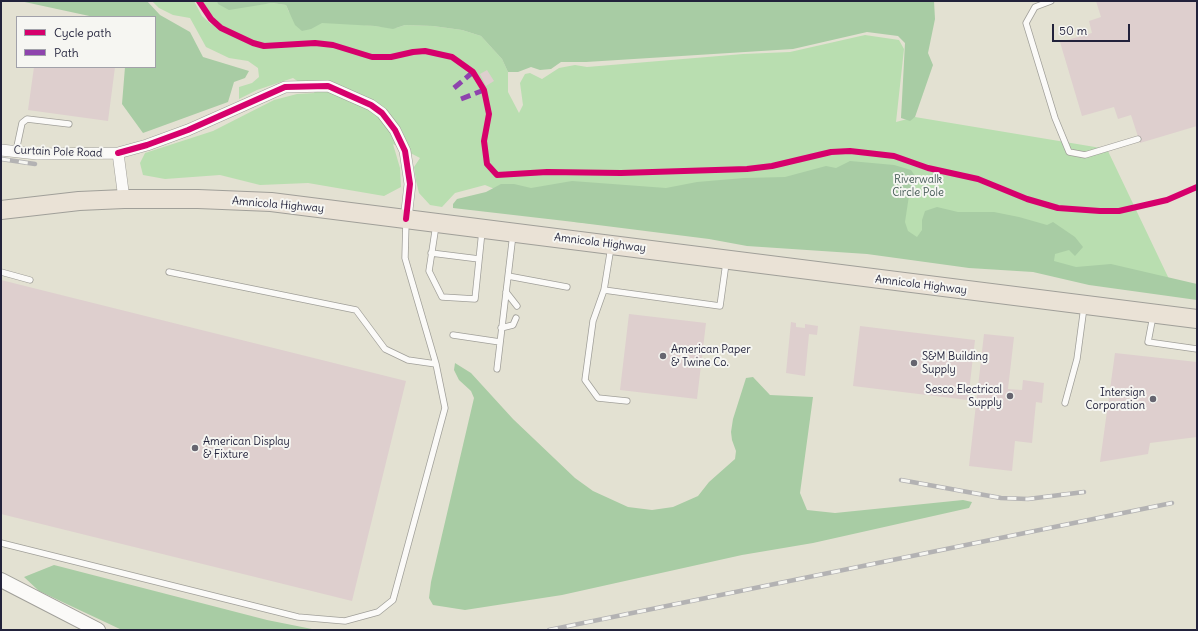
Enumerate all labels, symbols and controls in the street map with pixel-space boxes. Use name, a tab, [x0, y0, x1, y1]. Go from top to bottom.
legend	[16, 16, 156, 68]
scale bar	[1054, 16, 1132, 42]
text: 50 m	[1059, 23, 1087, 38]
text: Cycle path	[54, 25, 111, 40]
text: Path	[54, 45, 79, 60]
street label: Curtain Pole Road	[13, 144, 103, 160]
park label: Riverwalk Circle Pole	[892, 173, 944, 199]
street label: Amnicola Highway	[231, 194, 325, 216]
street label: Amnicola Highway	[553, 231, 647, 255]
street label: Amnicola Highway	[874, 273, 968, 297]
place label: American Paper & Twine Co.	[671, 343, 751, 369]
place label: S&M Building Supply	[922, 350, 988, 376]
marker: American Paper & Twine Co.	[658, 351, 668, 361]
marker: S&M Building Supply	[909, 358, 919, 368]
place label: Sesco Electrical Supply	[925, 383, 1002, 409]
place label: Intersign Corporation	[1085, 386, 1145, 412]
marker: Sesco Electrical Supply	[1005, 391, 1015, 401]
marker: Intersign Corporation	[1148, 394, 1158, 404]
place label: American Display & Fixture	[203, 435, 290, 461]
marker: American Display & Fixture	[190, 443, 200, 453]

